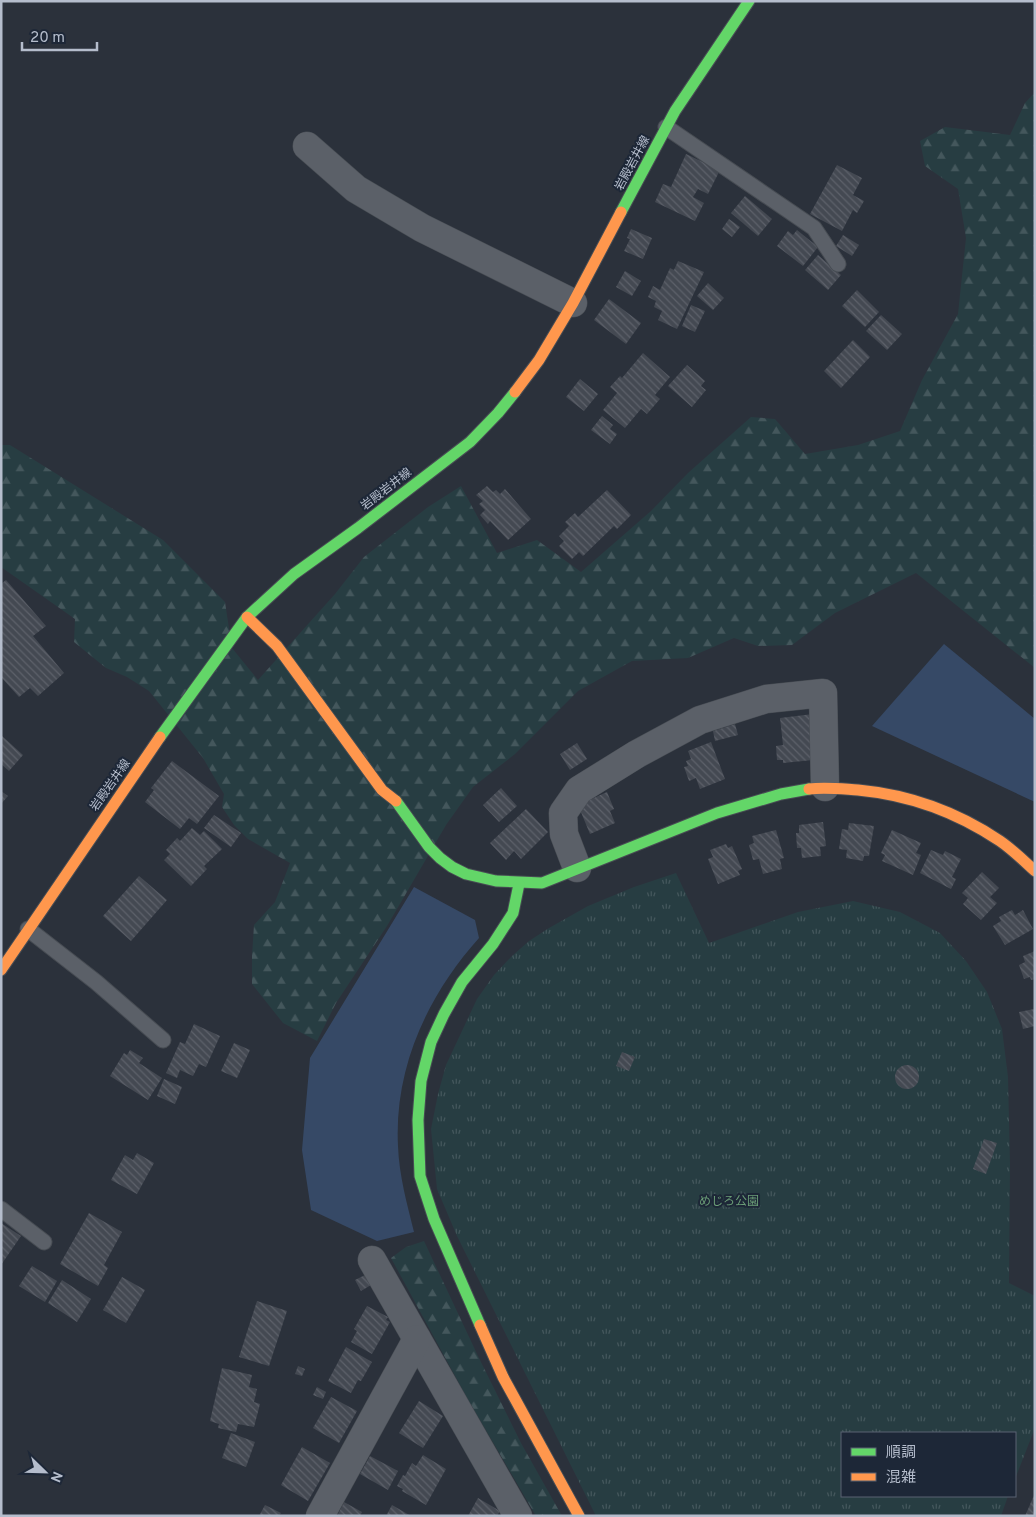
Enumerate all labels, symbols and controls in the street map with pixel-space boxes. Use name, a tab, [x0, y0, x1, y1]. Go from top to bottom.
scale bar	[22, 20, 98, 52]
text: 20 m	[30, 29, 65, 48]
street label: 岩殿岩井線	[612, 133, 654, 194]
street label: 岩殿岩井線	[358, 465, 415, 515]
street label: 岩殿岩井線	[87, 756, 135, 815]
park label: めじろ公園	[699, 1194, 759, 1210]
legend	[841, 1432, 1016, 1497]
text: 順調	[886, 1444, 916, 1463]
north arrow	[20, 1447, 70, 1497]
text: N	[46, 1469, 65, 1484]
text: 混雑	[886, 1469, 916, 1488]

